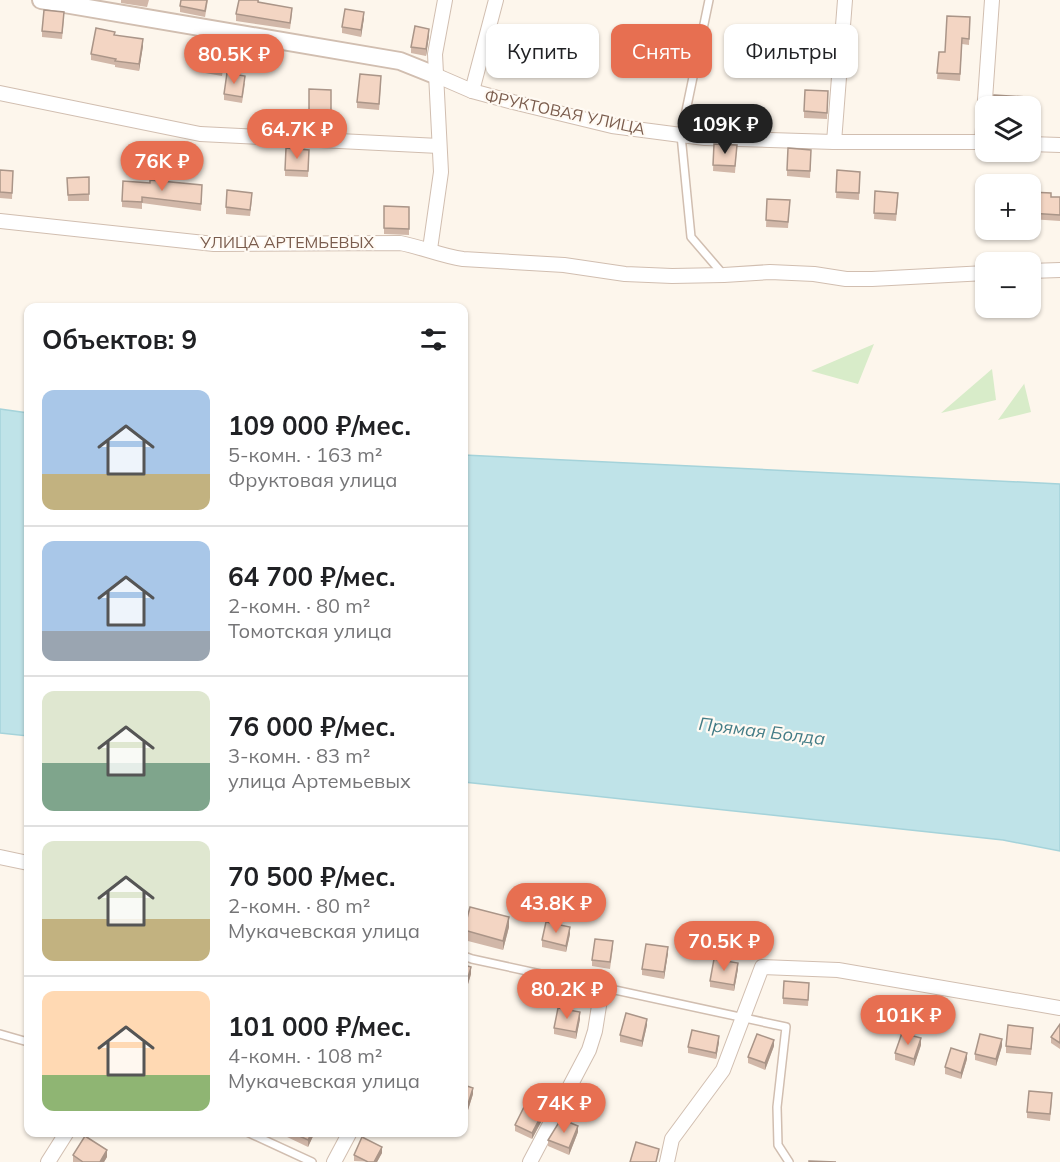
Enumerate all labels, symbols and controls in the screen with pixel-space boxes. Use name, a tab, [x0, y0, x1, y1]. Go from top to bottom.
chip: Купить	[486, 24, 599, 78]
chip: Снять	[611, 24, 712, 78]
chip: Фильтры	[724, 24, 858, 78]
pin: 80.5K ₽	[179, 34, 289, 85]
text: 80.5K ₽	[198, 41, 270, 66]
street label: ФРУКТОВАЯ УЛИЦА	[483, 85, 647, 139]
map controls	[975, 96, 1041, 318]
button: layers	[975, 96, 1041, 162]
pin: 109K ₽	[676, 104, 774, 155]
pin: 64.7K ₽	[242, 109, 352, 160]
text: 109K ₽	[692, 111, 758, 136]
text: 64.7K ₽	[261, 116, 333, 141]
pin: 76K ₽	[120, 141, 204, 192]
text: 76K ₽	[135, 148, 189, 173]
button: +	[975, 174, 1041, 240]
street label: УЛИЦА АРТЕМЬЕВЫХ	[199, 232, 374, 252]
button: −	[975, 252, 1041, 318]
text: Объектов: 9	[42, 323, 197, 356]
icon: filters	[417, 323, 450, 356]
text: 109 000 ₽/мес.	[228, 409, 411, 442]
icon: home	[90, 414, 162, 486]
text: 5-комн. · 163 m²	[228, 442, 382, 467]
text: Фруктовая улица	[228, 467, 398, 492]
text: 64 700 ₽/мес.	[228, 560, 395, 593]
icon: home	[90, 565, 162, 637]
text: 2-комн. · 80 m²	[228, 593, 370, 618]
text: Томотская улица	[228, 618, 392, 643]
text: 76 000 ₽/мес.	[228, 710, 395, 743]
water label: Прямая Болда	[697, 712, 827, 750]
icon: home	[90, 715, 162, 787]
text: 3-комн. · 83 m²	[228, 743, 370, 768]
text: улица Артемьевых	[228, 768, 411, 793]
text: 70 500 ₽/мес.	[228, 860, 395, 893]
icon: home	[90, 865, 162, 937]
pin: 43.8K ₽	[501, 883, 611, 934]
text: 43.8K ₽	[520, 890, 592, 915]
text: 2-комн. · 80 m²	[228, 893, 370, 918]
text: Мукачевская улица	[228, 918, 420, 943]
pin: 70.5K ₽	[669, 921, 779, 972]
text: 70.5K ₽	[688, 928, 760, 953]
pin: 80.2K ₽	[512, 969, 622, 1020]
text: 80.2K ₽	[531, 976, 603, 1001]
pin: 101K ₽	[859, 995, 957, 1046]
text: 101K ₽	[875, 1002, 941, 1027]
text: 101 000 ₽/мес.	[228, 1010, 411, 1043]
icon: home	[90, 1015, 162, 1087]
text: 4-комн. · 108 m²	[228, 1043, 382, 1068]
text: Мукачевская улица	[228, 1068, 420, 1093]
pin: 74K ₽	[522, 1083, 606, 1134]
text: 74K ₽	[537, 1090, 591, 1115]

